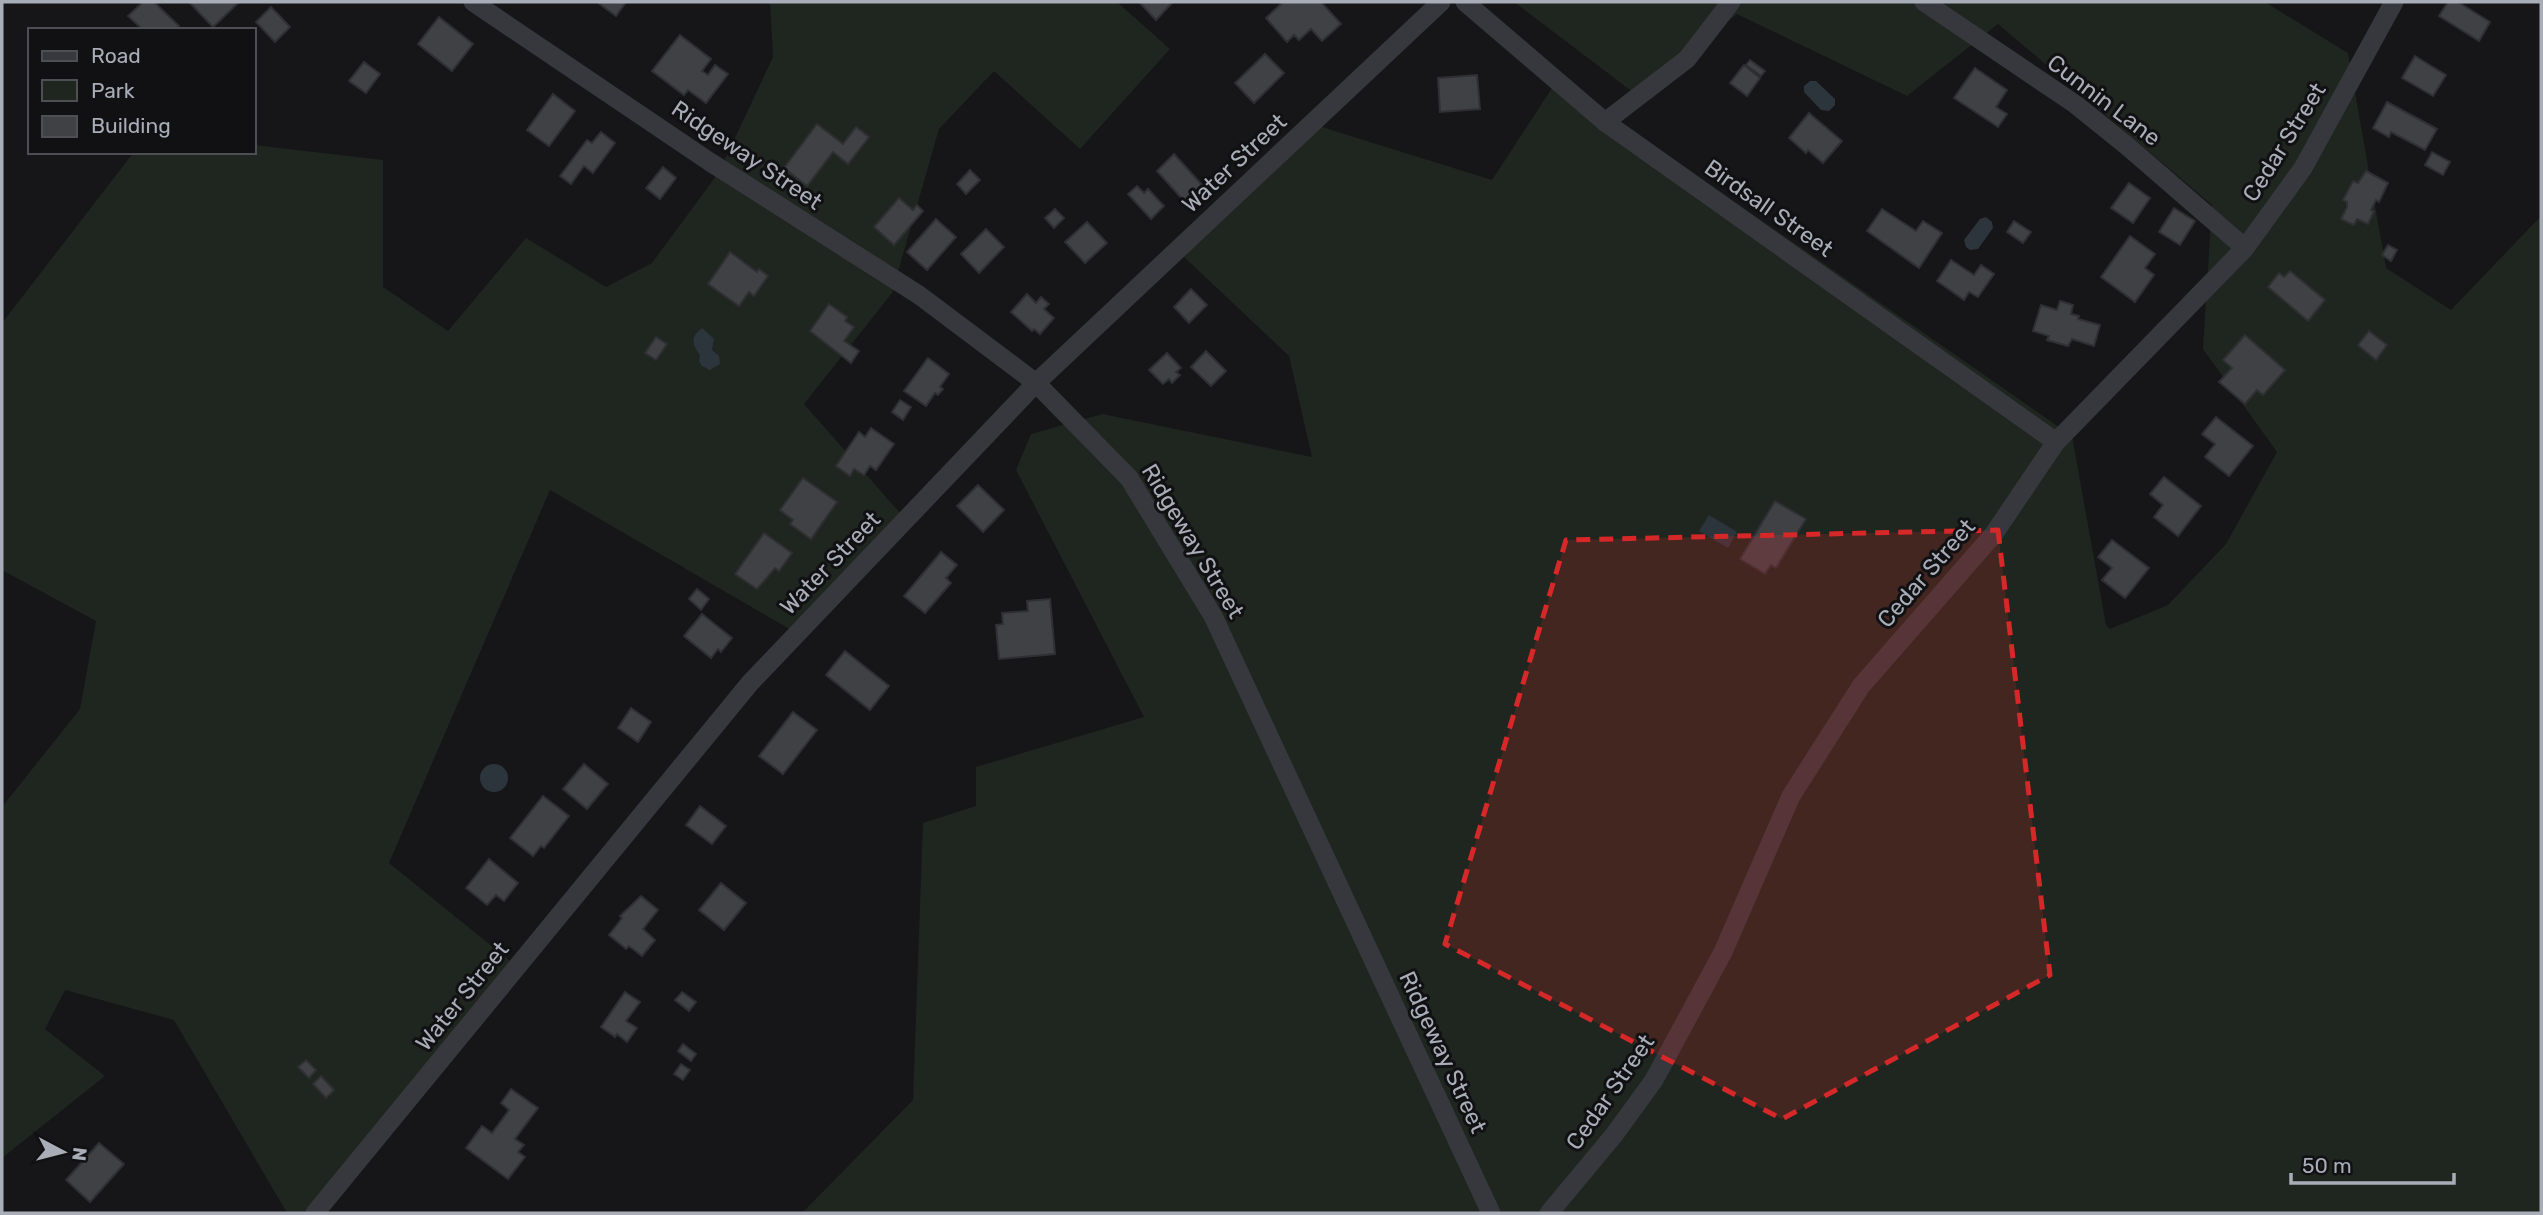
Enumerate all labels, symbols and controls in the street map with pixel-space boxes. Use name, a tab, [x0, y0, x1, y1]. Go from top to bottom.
legend	[28, 28, 256, 154]
text: Road	[91, 43, 141, 68]
street label: Cunnin Lane	[2042, 48, 2166, 152]
street label: Cedar Street	[2236, 77, 2332, 207]
text: Park	[91, 78, 135, 103]
street label: Ridgeway Street	[666, 94, 828, 216]
street label: Water Street	[1176, 107, 1292, 219]
text: Building	[91, 113, 171, 138]
street label: Birdsall Street	[1699, 153, 1839, 263]
street label: Ridgeway Street	[1136, 459, 1250, 623]
street label: Water Street	[774, 506, 886, 620]
street label: Cedar Street	[1871, 513, 1981, 633]
street label: Water Street	[409, 936, 515, 1056]
street label: Ridgeway Street	[1393, 967, 1493, 1137]
street label: Cedar Street	[1560, 1029, 1660, 1155]
north arrow	[28, 1117, 98, 1187]
scale bar	[2291, 1142, 2454, 1186]
text: N	[67, 1146, 92, 1162]
text: 50 m	[2302, 1153, 2352, 1178]

